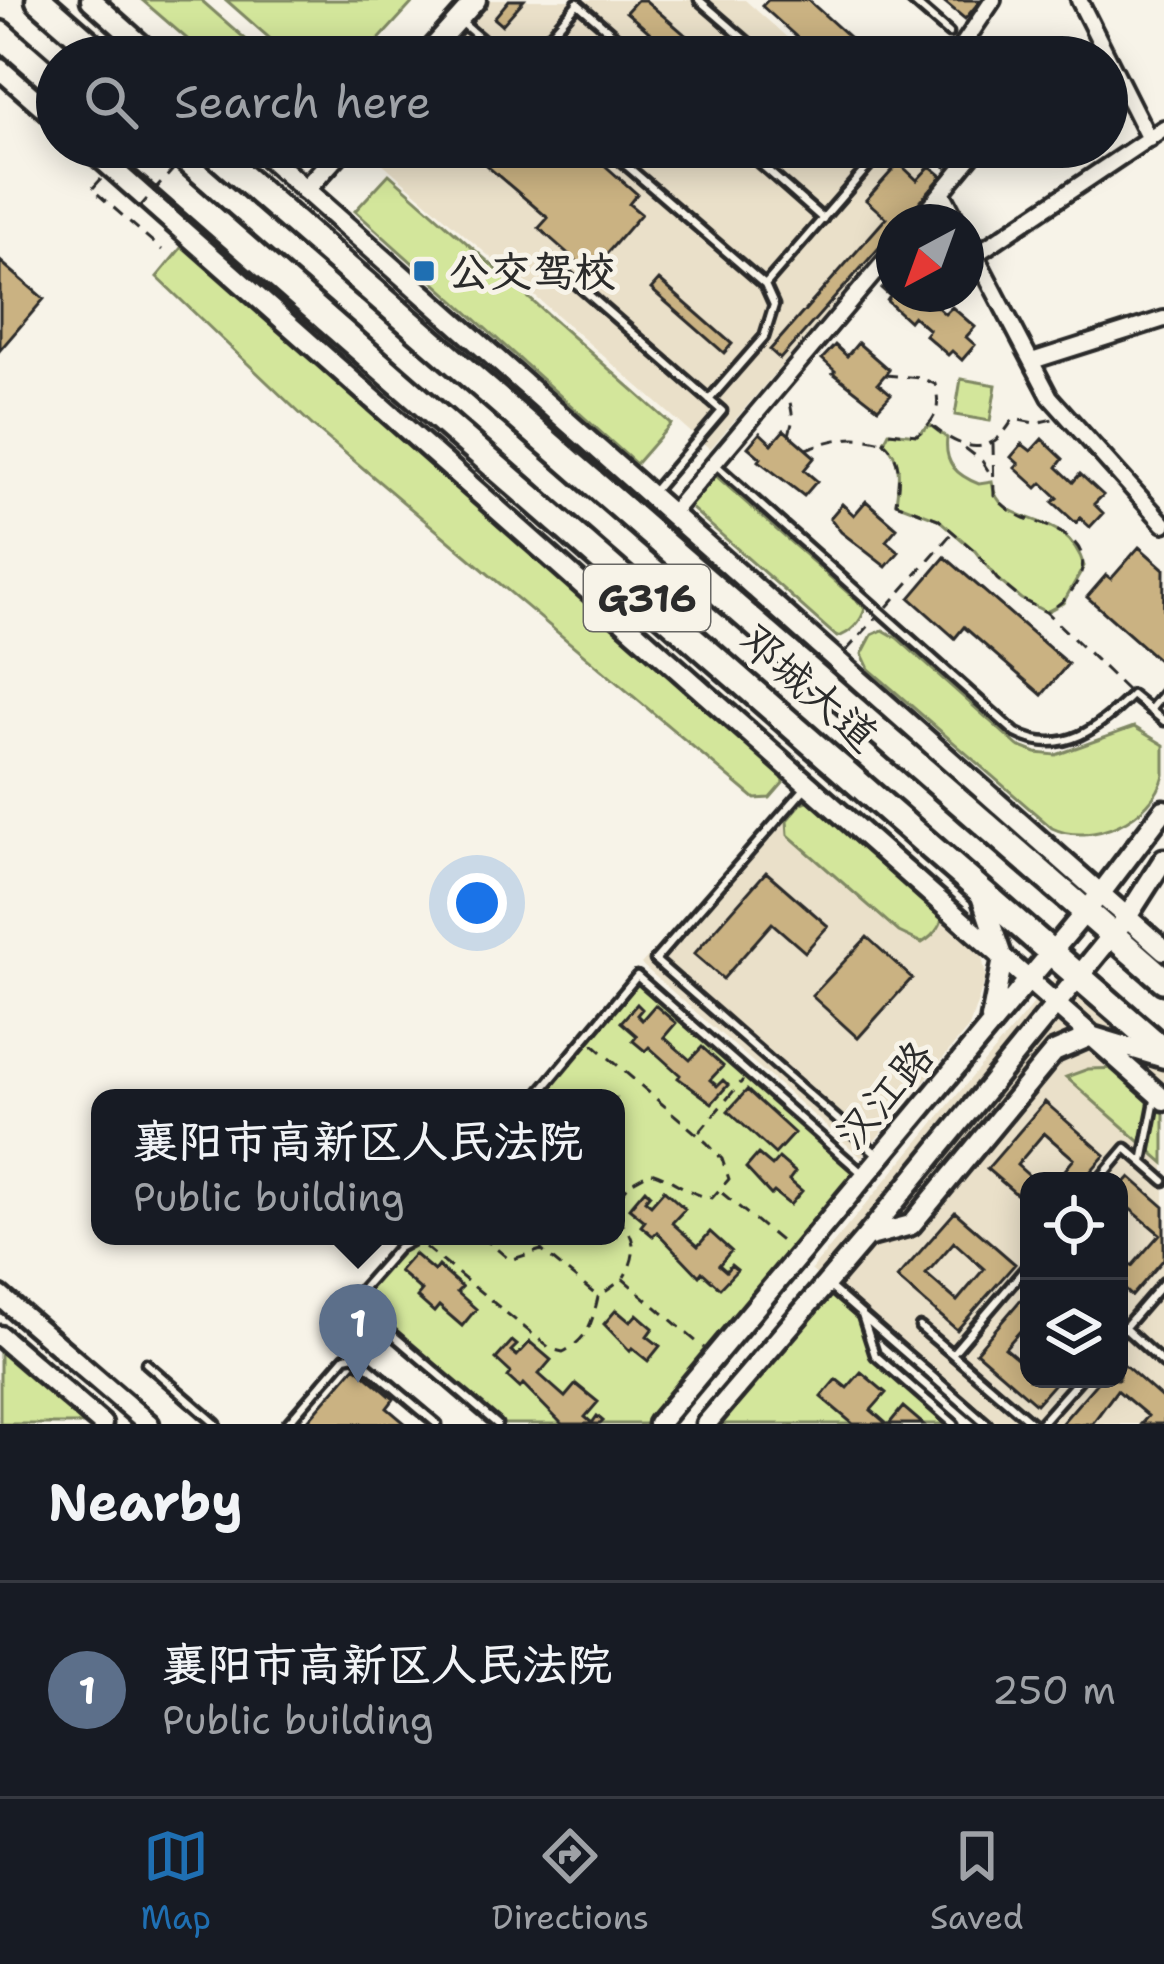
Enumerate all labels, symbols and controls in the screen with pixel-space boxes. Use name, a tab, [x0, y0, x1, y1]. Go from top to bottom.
search box	[36, 36, 1128, 168]
icon: search	[78, 69, 144, 135]
text: Search here	[174, 72, 431, 132]
north arrow	[876, 204, 984, 312]
place label: 公交驾校	[448, 243, 616, 299]
marker: 公交驾校	[411, 258, 437, 284]
road number: G316	[584, 565, 710, 631]
street label: 邓城大道	[727, 611, 891, 763]
your location	[447, 873, 507, 933]
street label: 汉江路	[822, 1029, 946, 1161]
popup	[91, 1089, 625, 1245]
text: 襄阳市高新区人民法院	[133, 1111, 583, 1171]
text: Public building	[133, 1171, 405, 1223]
map controls	[1020, 1172, 1128, 1388]
button: locate	[1020, 1172, 1128, 1280]
button: layers	[1020, 1280, 1128, 1388]
pin: 1	[319, 1284, 397, 1383]
text: Nearby	[48, 1468, 243, 1536]
text: 襄阳市高新区人民法院	[162, 1634, 612, 1694]
text: 1	[78, 1664, 96, 1716]
text: 250 m	[992, 1664, 1116, 1716]
text: Public building	[162, 1694, 434, 1746]
tab: Map	[140, 1823, 211, 1940]
tab: Directions	[492, 1823, 649, 1940]
tab: Saved	[930, 1823, 1024, 1940]

